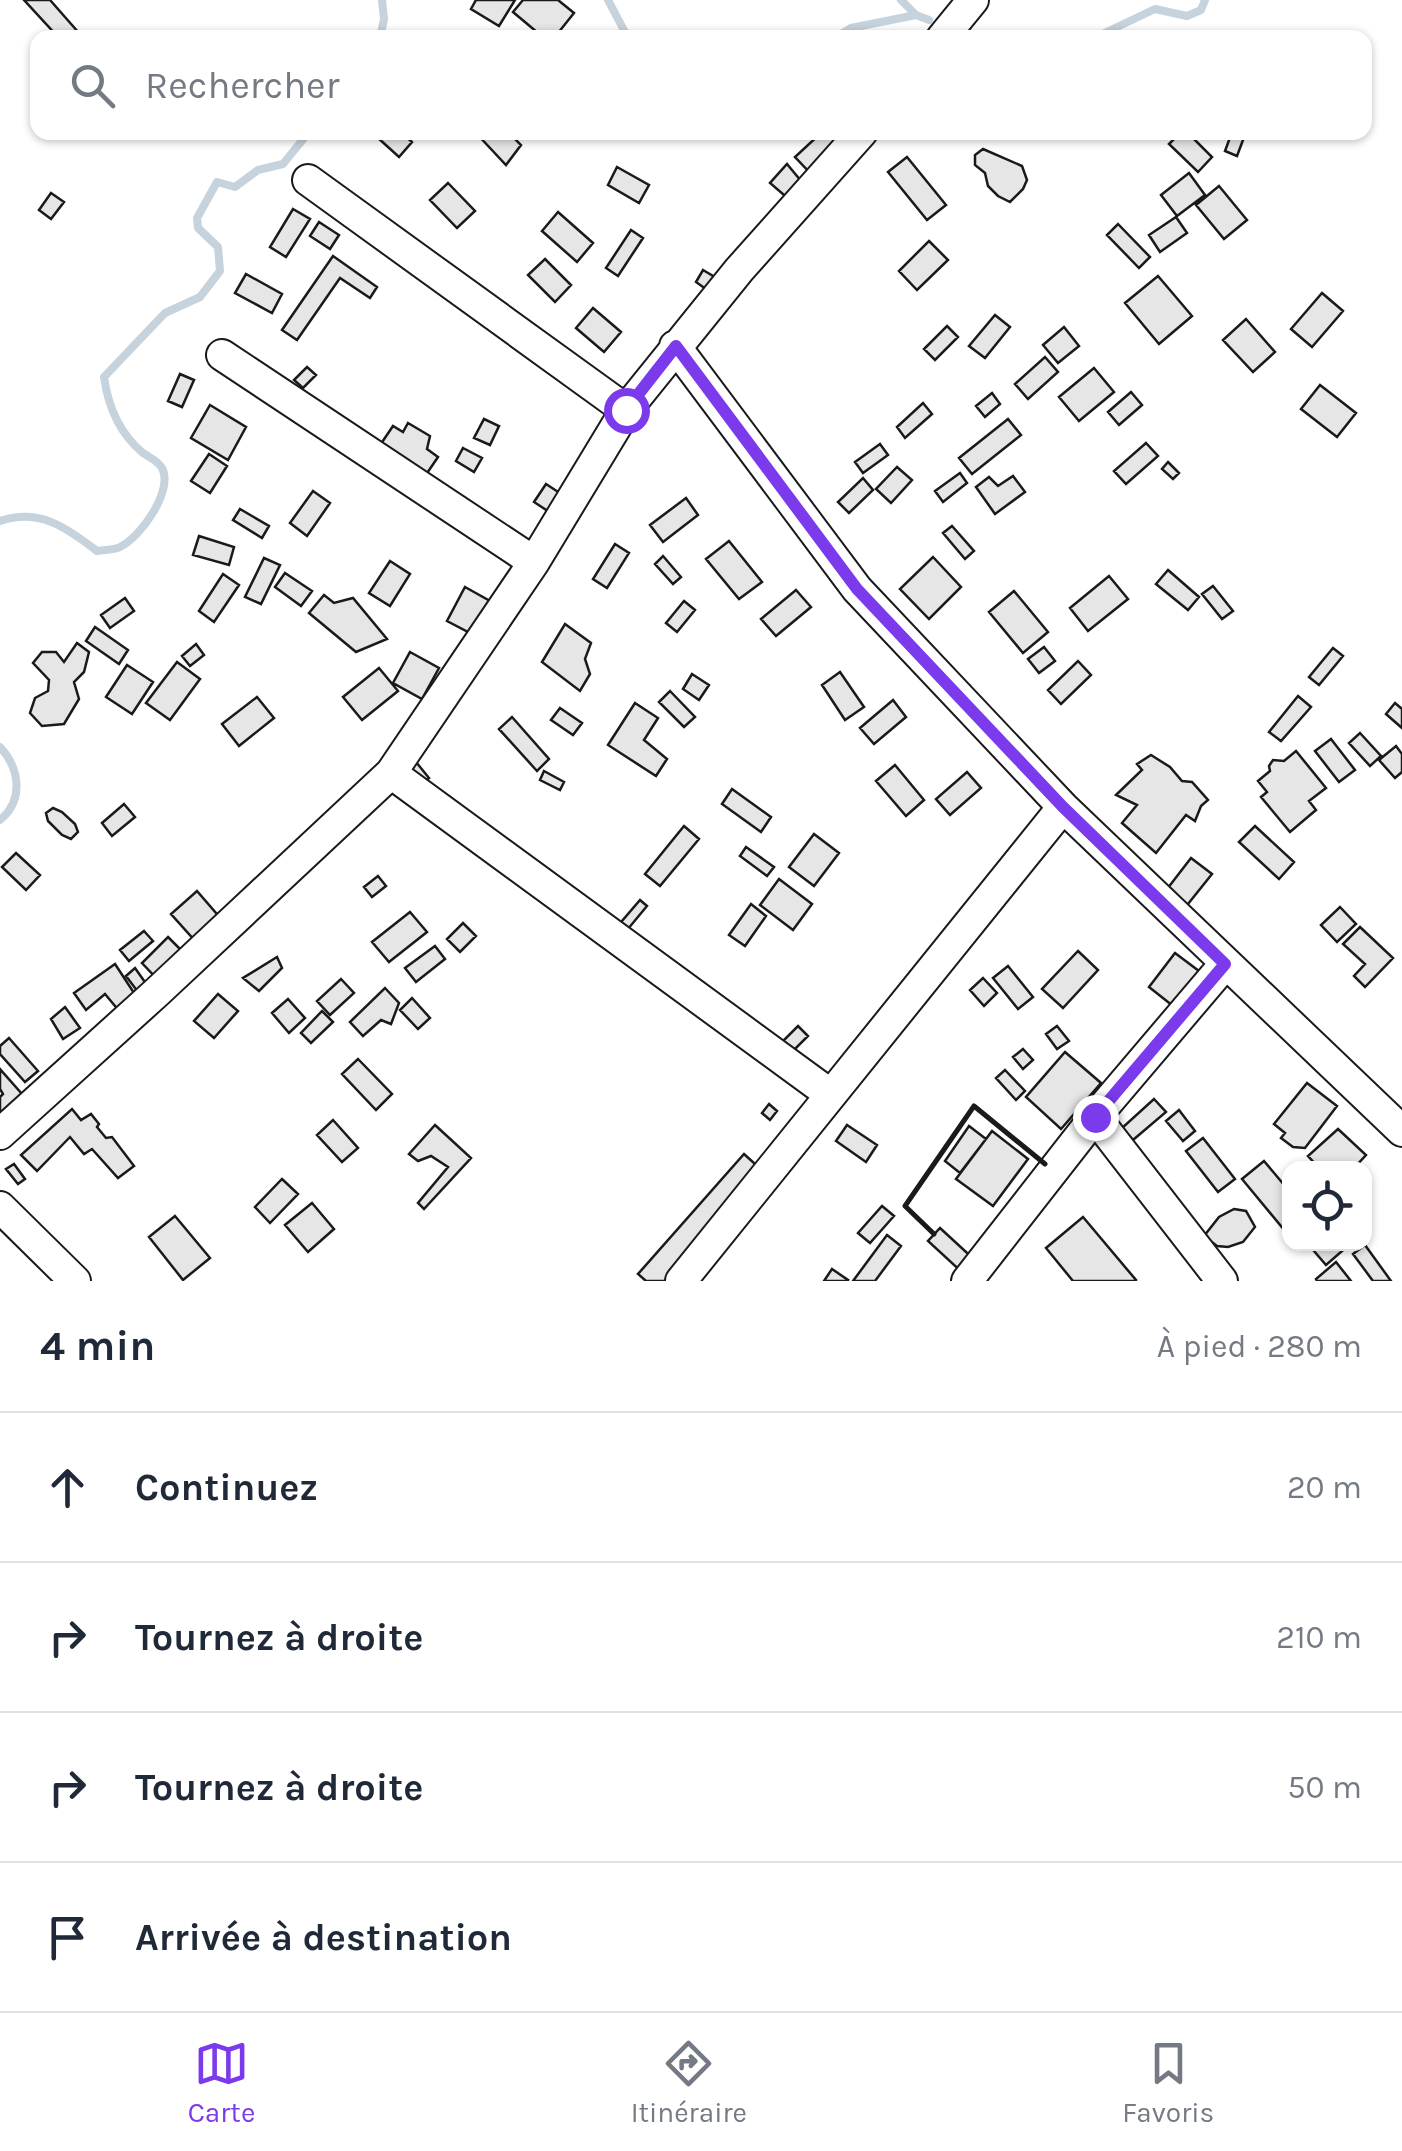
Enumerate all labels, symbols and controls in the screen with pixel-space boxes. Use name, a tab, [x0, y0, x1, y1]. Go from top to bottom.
search box	[30, 30, 1372, 140]
icon: search	[65, 58, 120, 113]
text: Rechercher	[145, 63, 339, 108]
route start	[604, 388, 650, 434]
route end	[1073, 1095, 1119, 1141]
map controls	[1282, 1161, 1372, 1251]
button: locate	[1282, 1161, 1372, 1251]
text: 4 min	[40, 1321, 155, 1371]
text: À pied · 280 m	[1157, 1328, 1362, 1365]
icon: ahead	[40, 1460, 95, 1515]
text: Continuez	[135, 1465, 318, 1510]
text: 20 m	[1287, 1469, 1362, 1506]
icon: right	[40, 1610, 95, 1665]
text: Tournez à droite	[135, 1615, 423, 1660]
text: 210 m	[1276, 1619, 1362, 1656]
icon: right	[40, 1760, 95, 1815]
text: Tournez à droite	[135, 1765, 423, 1810]
text: 50 m	[1287, 1769, 1362, 1806]
icon: arrive	[40, 1910, 95, 1965]
text: Arrivée à destination	[135, 1915, 512, 1960]
tab: Carte	[188, 2036, 255, 2129]
tab: Itinéraire	[631, 2036, 747, 2129]
tab: Favoris	[1122, 2036, 1214, 2129]

